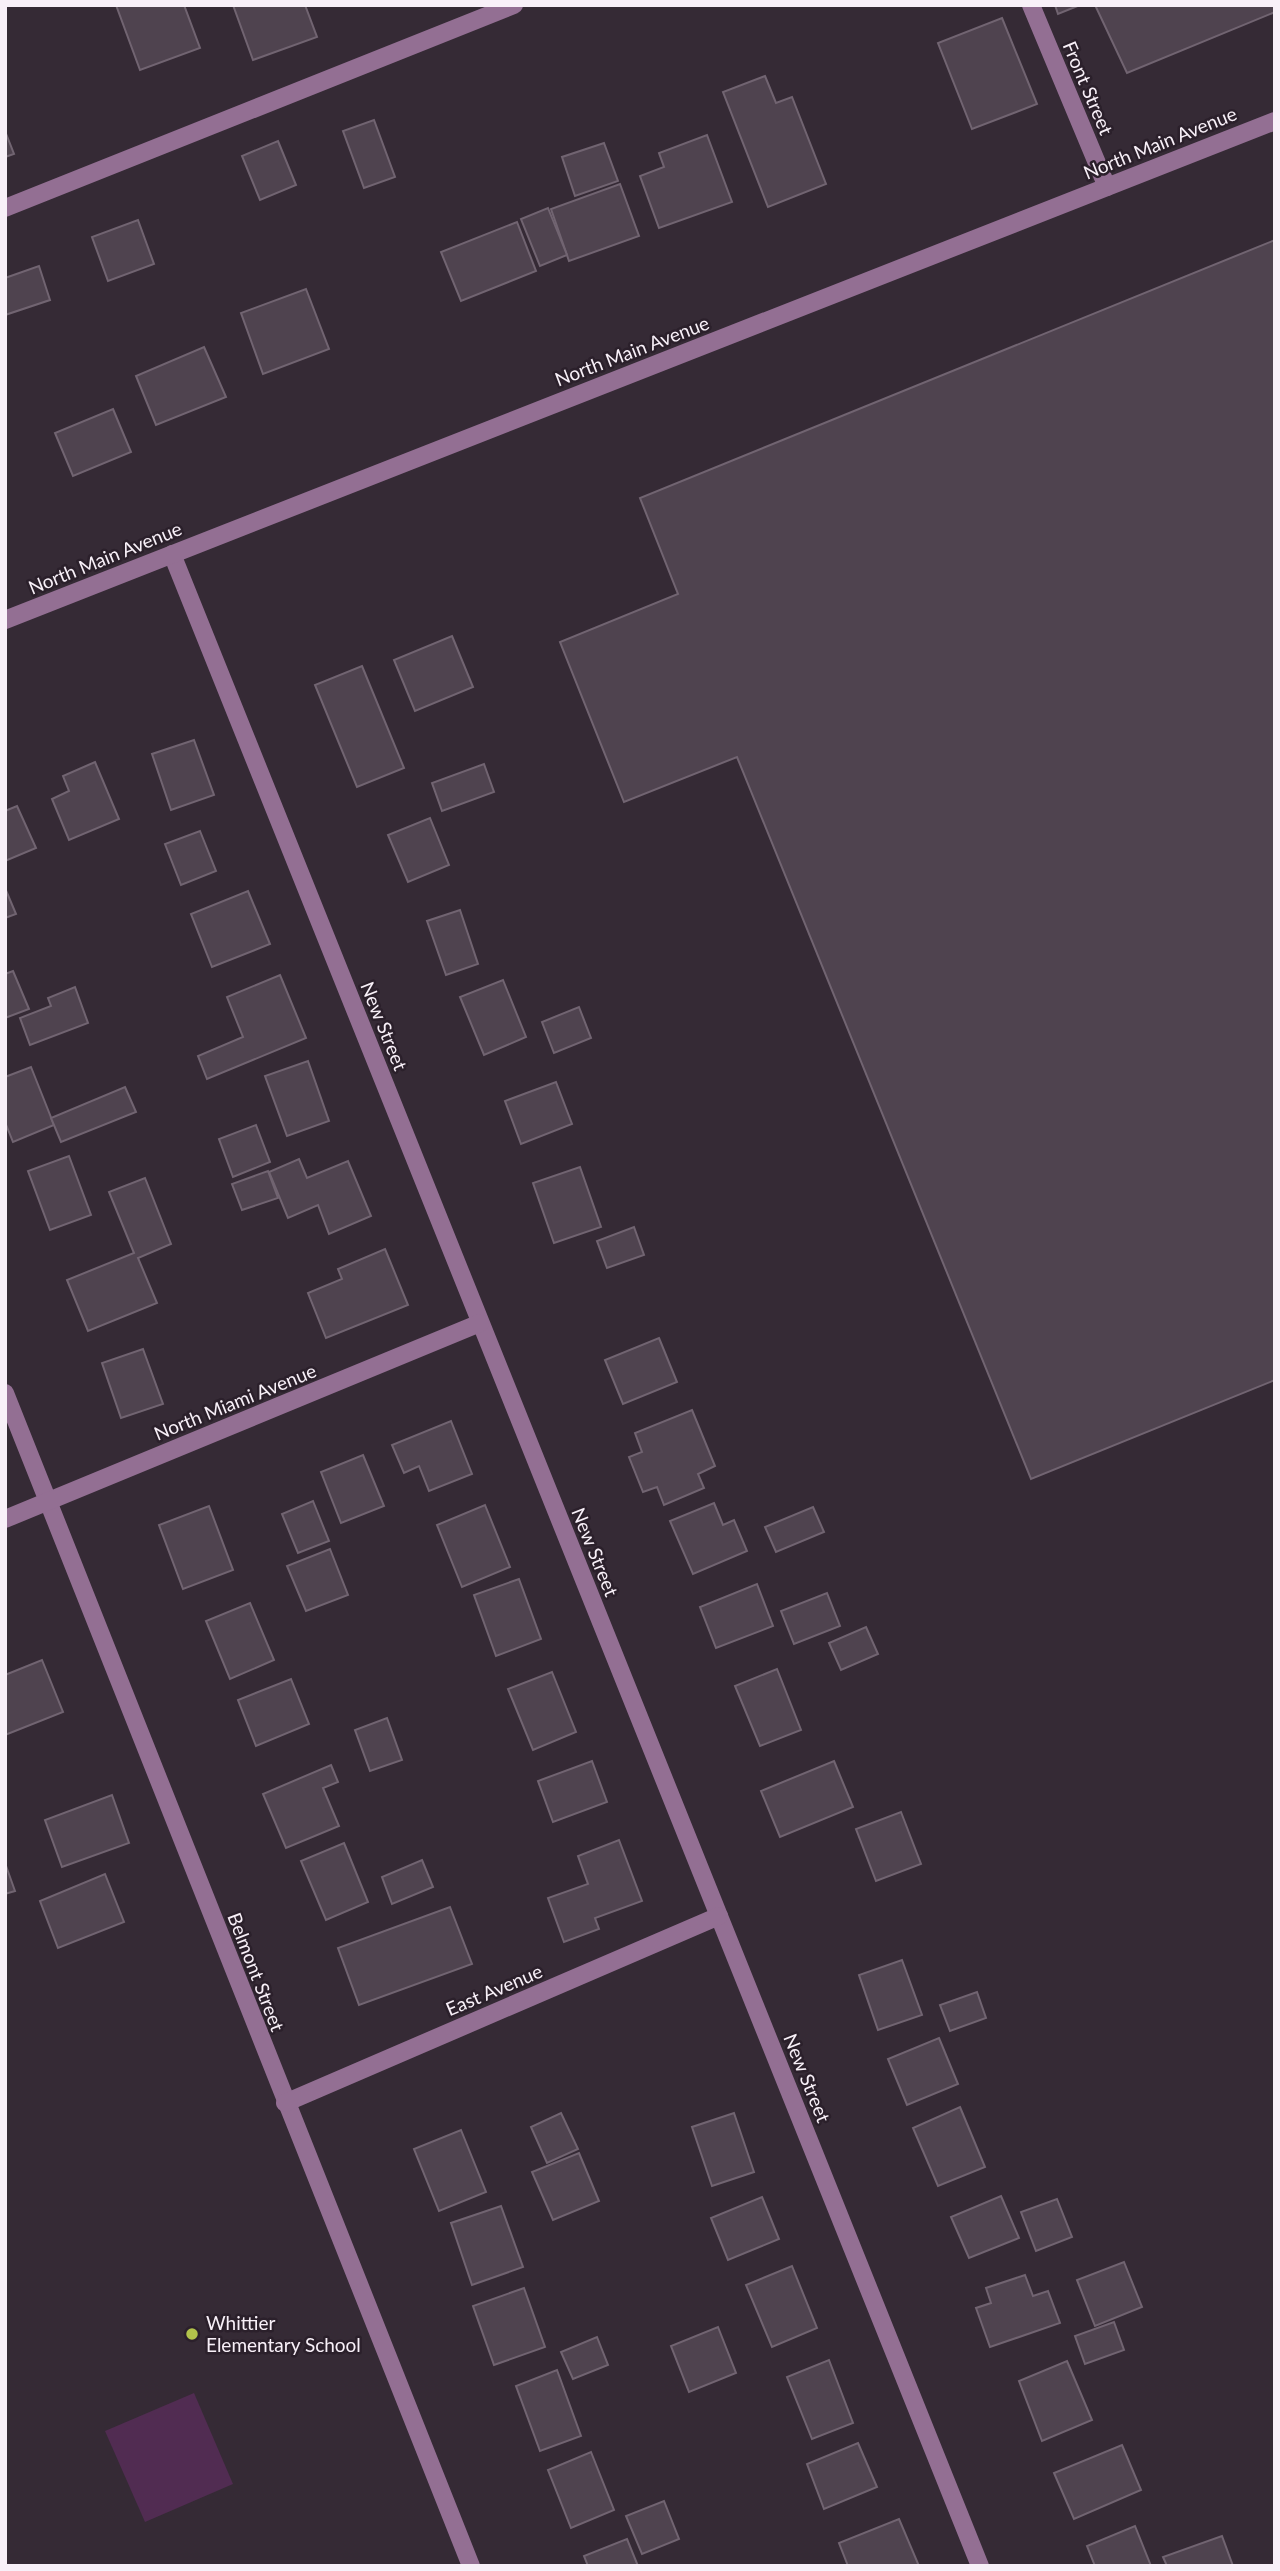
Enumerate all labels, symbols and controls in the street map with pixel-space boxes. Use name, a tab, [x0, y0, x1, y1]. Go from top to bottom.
street label: Front Street	[1058, 38, 1119, 138]
street label: North Main Avenue	[1080, 101, 1240, 184]
street label: North Main Avenue	[551, 311, 712, 391]
street label: North Main Avenue	[25, 516, 185, 599]
street label: New Street	[356, 978, 413, 1074]
street label: North Miami Avenue	[150, 1358, 319, 1445]
street label: New Street	[567, 1504, 624, 1600]
street label: Belmont Street	[223, 1909, 290, 2035]
street label: East Avenue	[442, 1959, 545, 2020]
street label: New Street	[779, 2030, 836, 2126]
place label: Whittier Elementary School	[206, 2311, 361, 2356]
marker: Whittier Elementary School	[184, 2326, 200, 2342]

